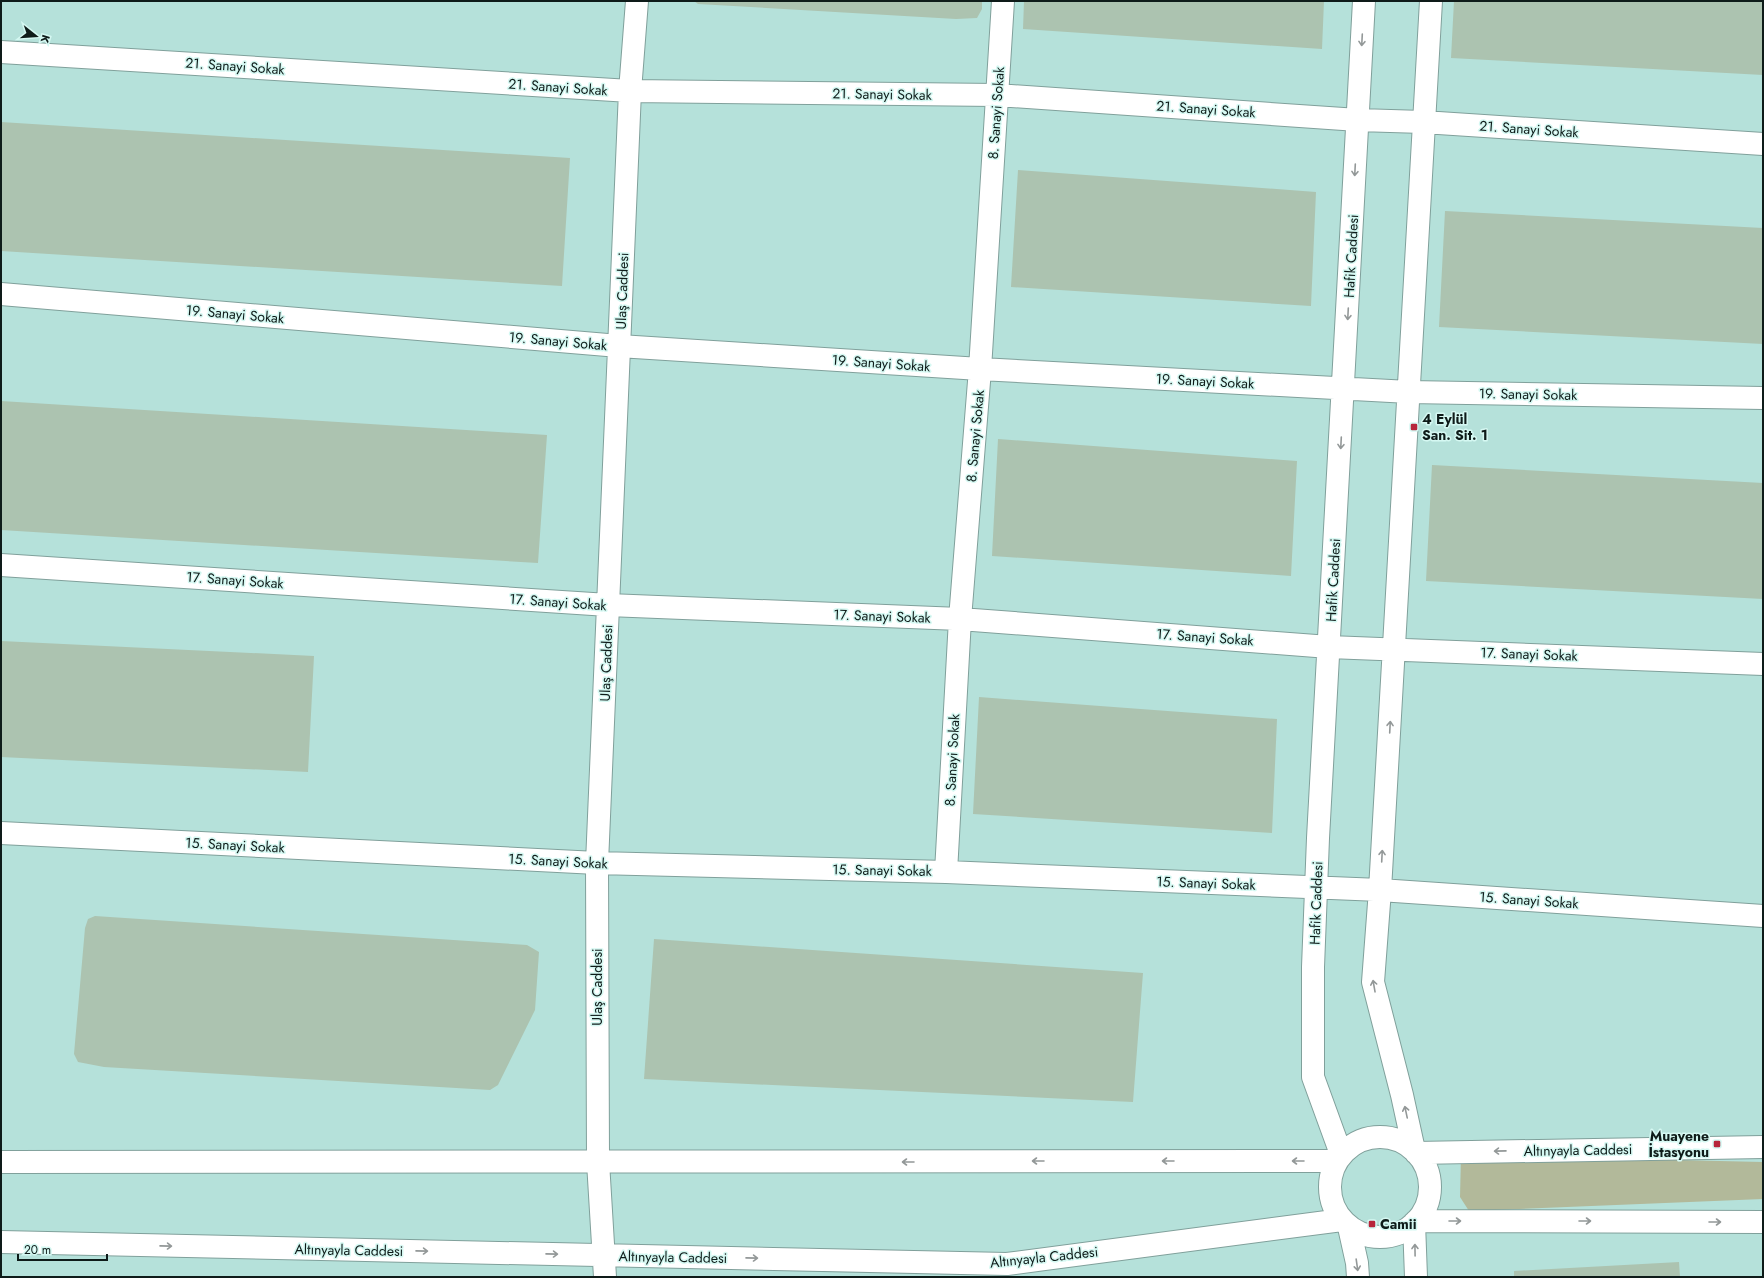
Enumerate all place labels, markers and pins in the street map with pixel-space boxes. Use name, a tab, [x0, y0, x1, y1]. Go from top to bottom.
place label: 4 Eylül San. Sit. 1	[1422, 409, 1488, 445]
marker: 4 Eylül San. Sit. 1	[1409, 422, 1419, 432]
place label: Muayene İstasyonu	[1648, 1126, 1709, 1162]
marker: Muayene İstasyonu	[1712, 1139, 1722, 1149]
place label: Camii	[1380, 1214, 1417, 1234]
marker: Camii	[1367, 1219, 1377, 1229]

